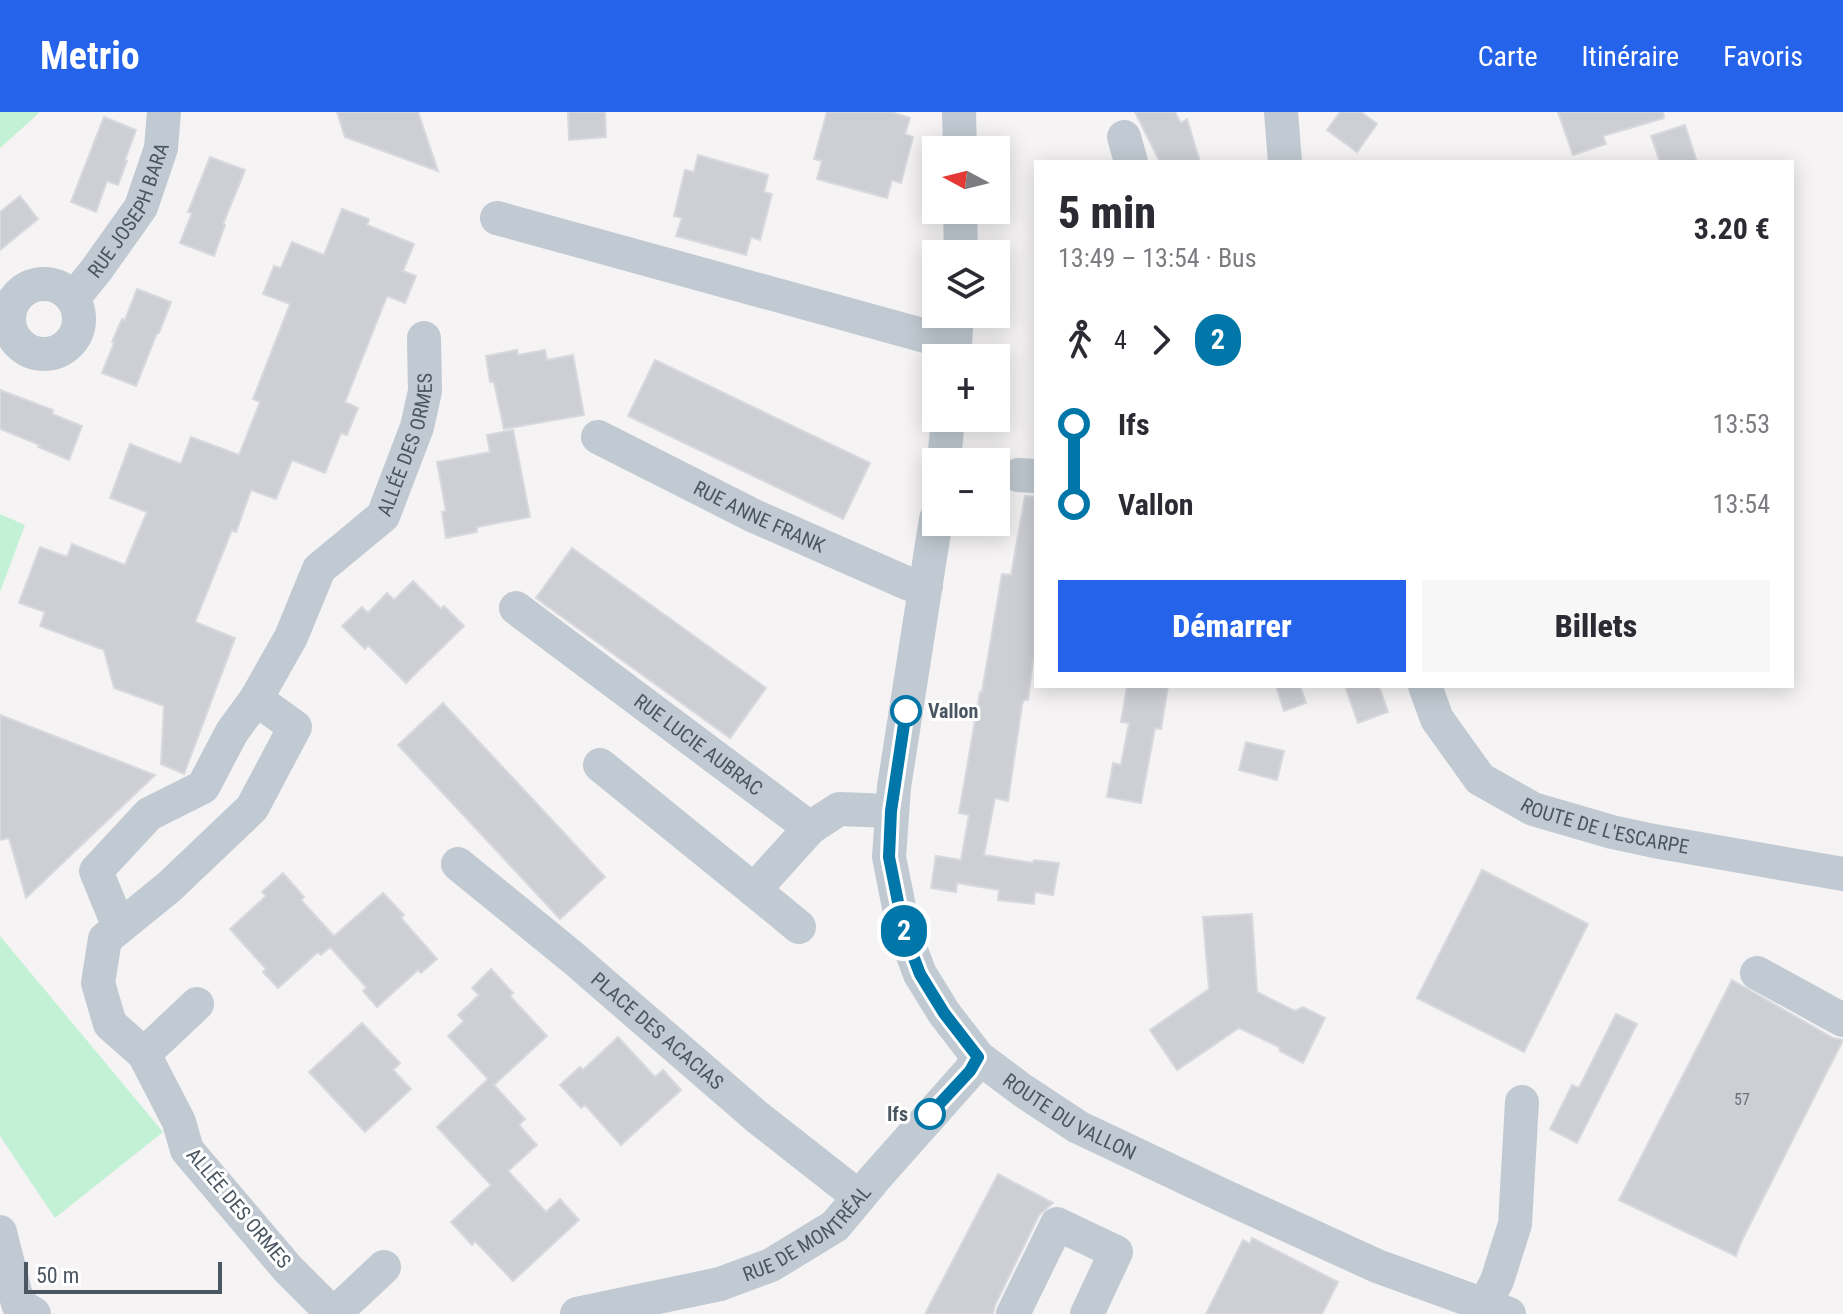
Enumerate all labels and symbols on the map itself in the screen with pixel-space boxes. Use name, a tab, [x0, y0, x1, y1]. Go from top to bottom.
north arrow	[922, 136, 1010, 224]
street label: RUE JOSEPH BARA	[83, 139, 174, 283]
street label: ALLÉE DES ORMES	[372, 373, 437, 520]
street label: RUE ANNE FRANK	[690, 475, 829, 558]
street label: RUE LUCIE AUBRAC	[630, 689, 768, 800]
marker: Vallon	[891, 696, 921, 726]
place label: Vallon	[928, 699, 978, 723]
street label: ROUTE DE L'ESCARPE	[1516, 793, 1691, 859]
line badge: 2	[878, 905, 930, 957]
street label: PLACE DES ACACIAS	[586, 967, 728, 1095]
street label: ROUTE DU VALLON	[998, 1068, 1140, 1165]
house number: 57	[1734, 1090, 1750, 1109]
marker: Ifs	[915, 1099, 945, 1129]
place label: Ifs	[887, 1102, 908, 1126]
street label: ALLÉE DES ORMES	[182, 1143, 296, 1273]
street label: RUE DE MONTRÉAL	[739, 1180, 876, 1287]
scale bar	[24, 1258, 222, 1294]

